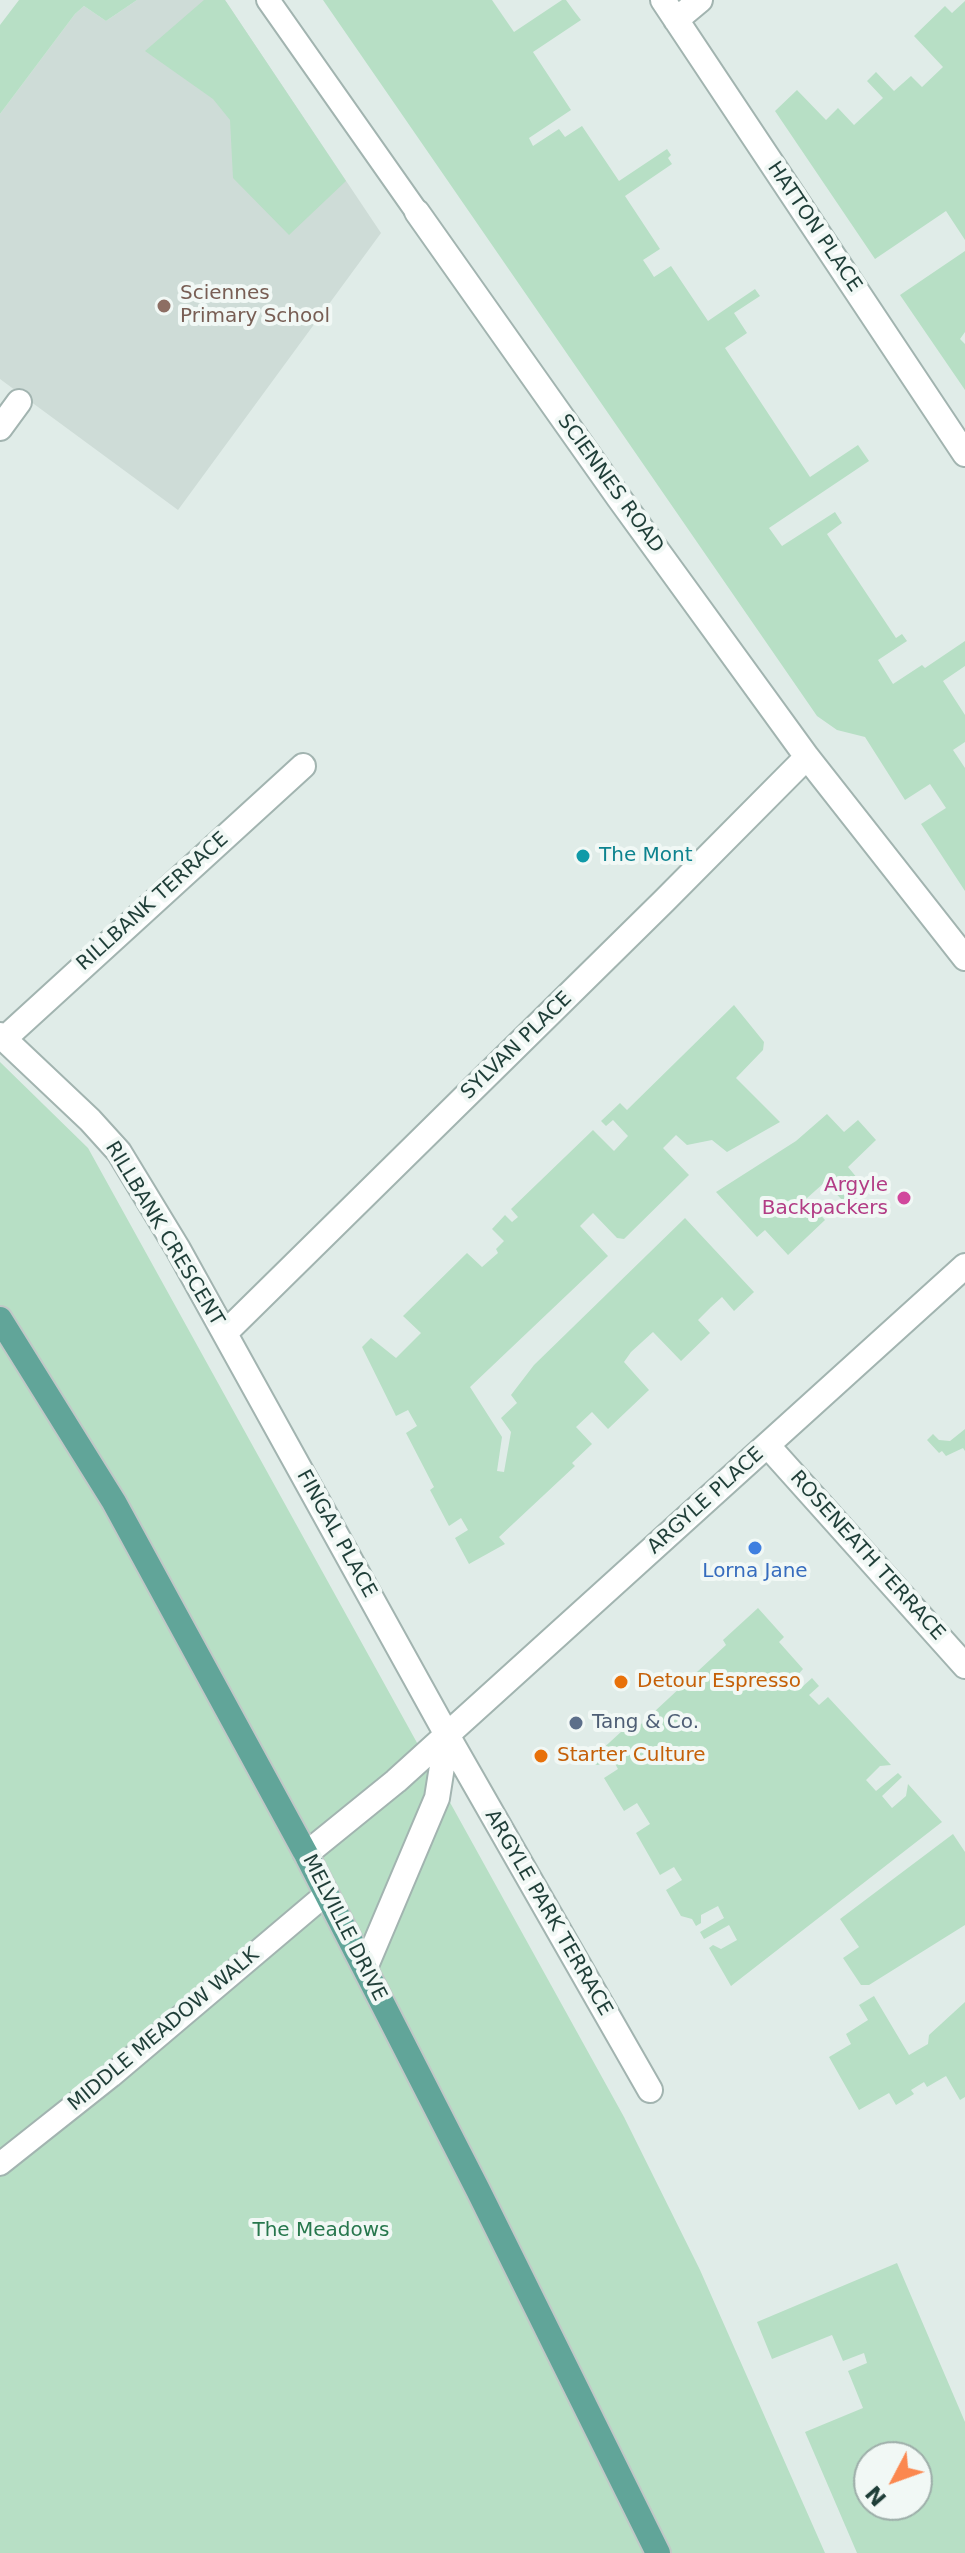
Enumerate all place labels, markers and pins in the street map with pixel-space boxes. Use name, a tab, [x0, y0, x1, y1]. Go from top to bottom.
place label: Sciennes Primary School	[180, 282, 330, 329]
marker: Sciennes Primary School	[155, 297, 173, 315]
place label: The Mont	[599, 844, 693, 868]
marker: The Mont	[574, 847, 592, 865]
place label: Argyle Backpackers	[762, 1174, 888, 1221]
marker: Argyle Backpackers	[895, 1189, 913, 1207]
marker: Lorna Jane	[746, 1539, 764, 1557]
place label: Lorna Jane	[702, 1560, 808, 1584]
place label: Detour Espresso	[637, 1670, 801, 1694]
marker: Detour Espresso	[612, 1673, 630, 1691]
place label: Tang & Co.	[592, 1711, 699, 1735]
marker: Tang & Co.	[567, 1714, 585, 1732]
place label: Starter Culture	[557, 1744, 706, 1768]
marker: Starter Culture	[532, 1747, 550, 1765]

